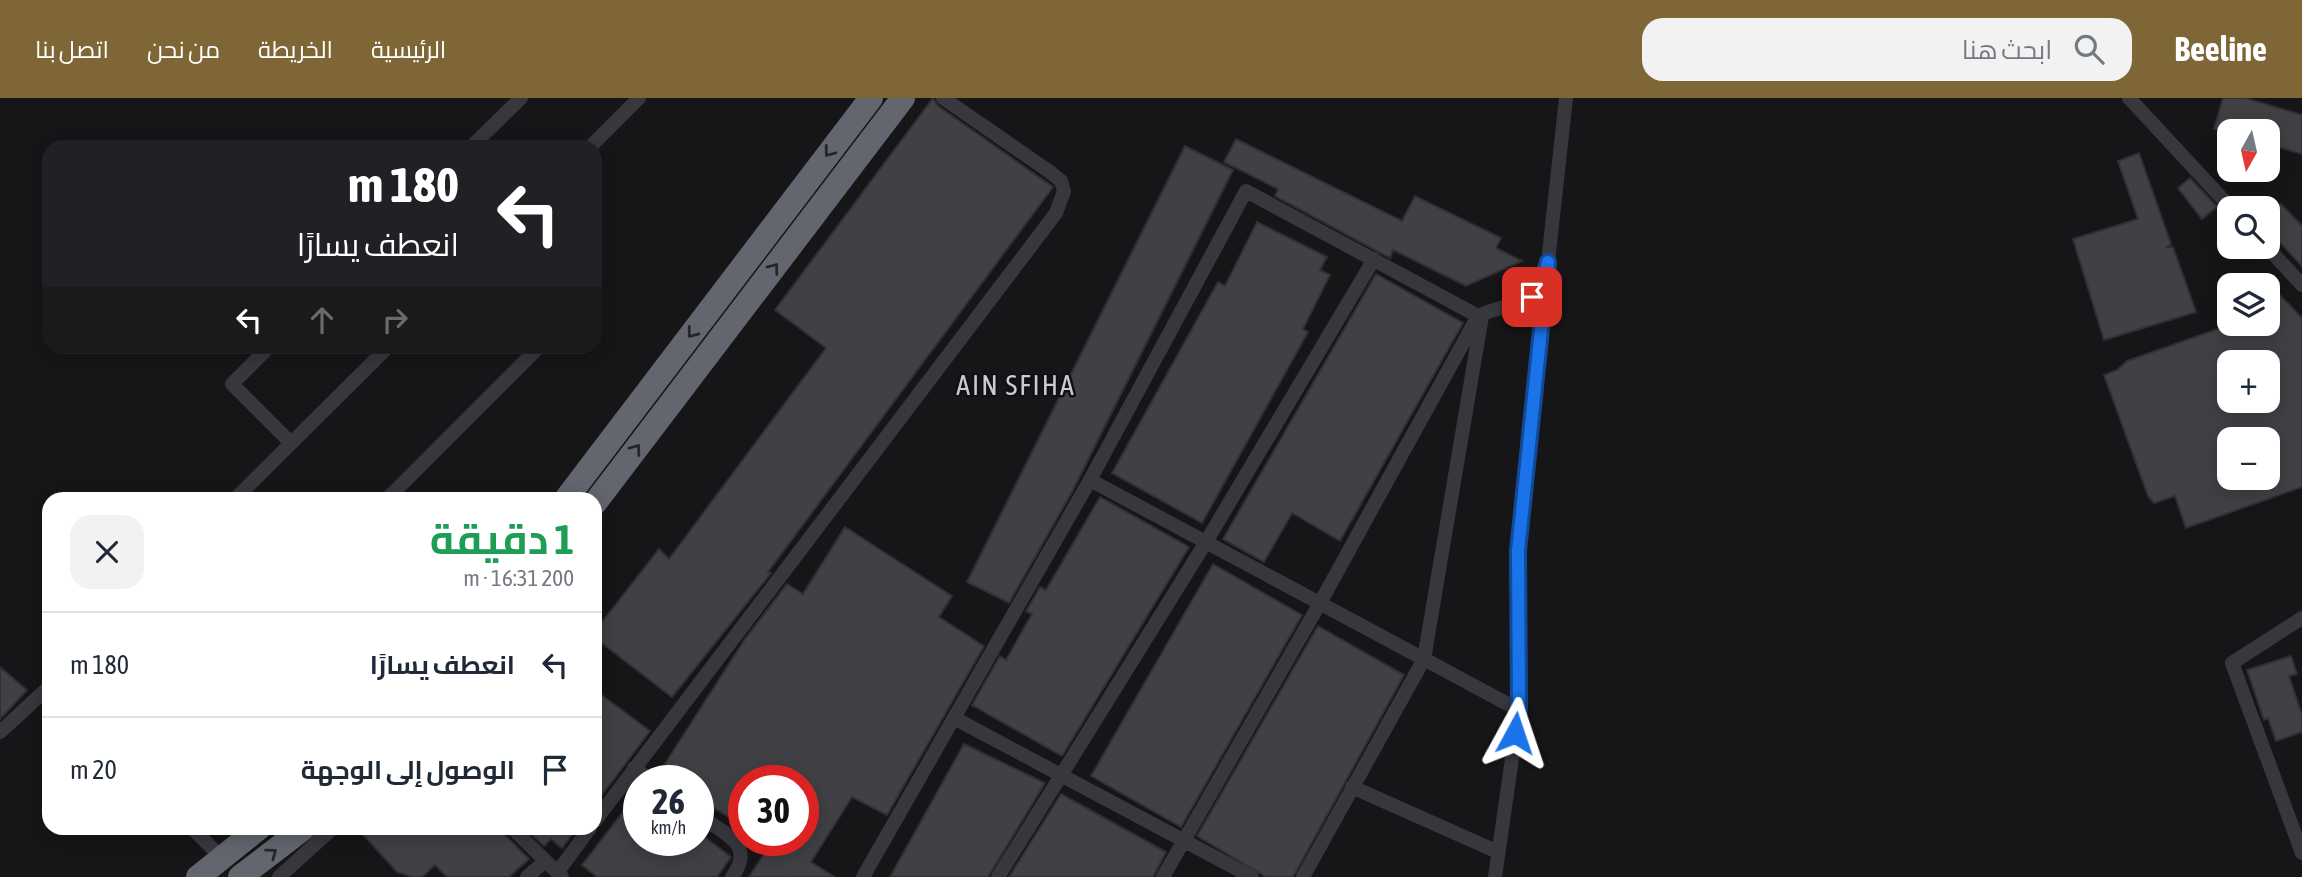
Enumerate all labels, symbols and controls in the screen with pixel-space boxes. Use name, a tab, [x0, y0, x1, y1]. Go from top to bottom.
search box	[1642, 18, 2132, 81]
icon: search	[2070, 30, 2108, 68]
text: Beeline	[2174, 30, 2267, 68]
text: ابحث هنا	[1962, 35, 2052, 65]
text: اتصل بنا	[35, 36, 109, 63]
text: من نحن	[147, 36, 220, 63]
text: الخريطة	[258, 36, 333, 63]
text: الرئيسية	[371, 36, 446, 63]
north arrow	[2217, 119, 2280, 182]
map controls	[2217, 119, 2280, 490]
one-way arrow	[825, 145, 838, 157]
text: 180 m	[348, 156, 459, 212]
icon: left	[483, 168, 574, 259]
button: search	[2217, 196, 2280, 259]
text: انعطف يسارًا	[297, 226, 459, 263]
one-way arrow	[766, 263, 779, 276]
pin	[1502, 267, 1562, 327]
button: layers	[2217, 273, 2280, 336]
icon: arrive	[1513, 278, 1551, 316]
icon: left	[230, 301, 268, 339]
icon: ahead	[303, 301, 341, 339]
icon: right	[376, 301, 414, 339]
one-way arrow	[687, 326, 700, 338]
button: +	[2217, 350, 2280, 413]
district label: AIN SFIHA	[956, 369, 1076, 401]
button: −	[2217, 427, 2280, 490]
one-way arrow	[628, 444, 641, 457]
button: close	[70, 515, 144, 589]
text: 1 دقيقة	[430, 515, 574, 563]
text: 200 m · 16:31	[463, 565, 574, 591]
icon: left	[536, 646, 574, 684]
text: 180 m	[70, 650, 129, 680]
text: انعطف يسارًا	[370, 650, 515, 680]
position arrow	[1478, 696, 1552, 770]
icon: arrive	[536, 751, 574, 789]
text: 20 m	[70, 755, 117, 785]
text: الوصول إلى الوجهة	[301, 755, 515, 785]
speed limit sign: 30	[728, 765, 819, 856]
text: 26	[652, 781, 685, 821]
text: km/h	[651, 817, 686, 838]
one-way arrow	[264, 848, 277, 861]

